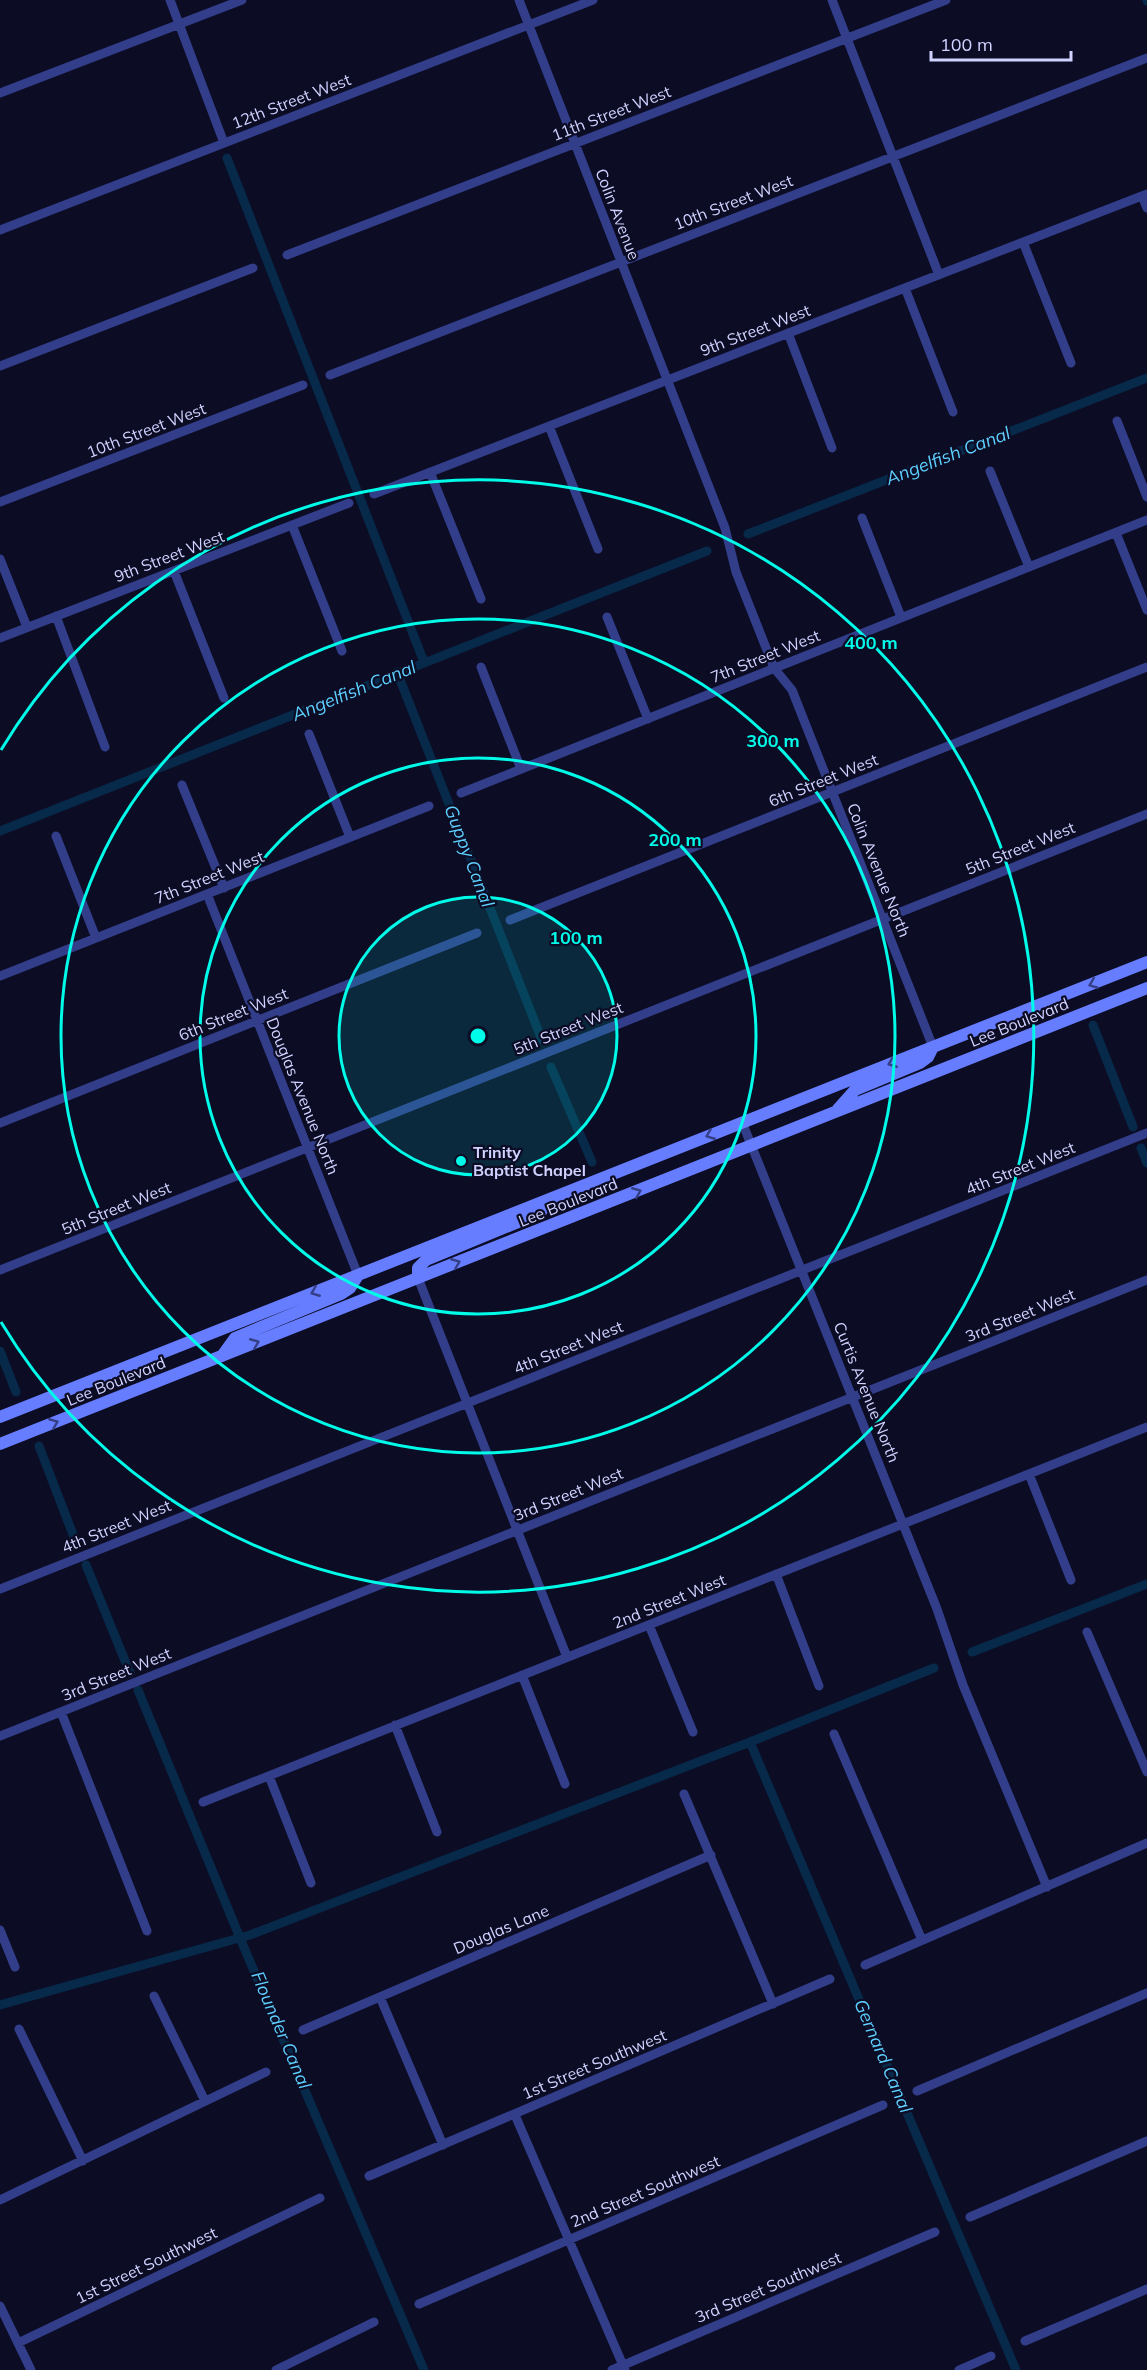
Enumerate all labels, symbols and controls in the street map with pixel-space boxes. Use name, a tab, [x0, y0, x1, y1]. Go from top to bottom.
scale bar	[931, 24, 1070, 62]
text: 100 m	[940, 33, 993, 56]
street label: 12th Street West	[229, 69, 354, 133]
street label: 11th Street West	[549, 81, 674, 145]
street label: Colin Avenue	[591, 165, 645, 263]
street label: 10th Street West	[671, 170, 796, 234]
street label: 9th Street West	[697, 300, 813, 360]
street label: 10th Street West	[84, 398, 209, 462]
water label: Angelfish Canal	[881, 421, 1014, 490]
street label: 9th Street West	[111, 526, 227, 586]
street label: 7th Street West	[707, 625, 823, 687]
text: 400 m	[844, 631, 898, 654]
water label: Angelfish Canal	[288, 655, 420, 726]
text: 300 m	[746, 729, 800, 752]
street label: 6th Street West	[765, 749, 881, 811]
street label: Colin Avenue North	[843, 800, 915, 940]
water label: Guppy Canal	[439, 801, 500, 911]
street label: 5th Street West	[962, 817, 1078, 879]
text: 200 m	[648, 828, 702, 851]
street label: 7th Street West	[151, 846, 267, 908]
text: 100 m	[549, 926, 603, 949]
one-way arrow	[1088, 976, 1098, 989]
street label: 6th Street West	[175, 983, 291, 1045]
street label: Lee Boulevard	[967, 993, 1071, 1051]
street label: 5th Street West	[510, 997, 626, 1059]
street label: Douglas Avenue North	[262, 1015, 344, 1177]
centre of rings	[468, 1026, 488, 1046]
one-way arrow	[887, 1056, 898, 1068]
one-way arrow	[706, 1128, 717, 1140]
street label: 4th Street West	[962, 1137, 1078, 1199]
place label: Trinity Baptist Chapel	[473, 1142, 586, 1180]
marker: Trinity Baptist Chapel	[454, 1154, 468, 1168]
street label: Lee Boulevard	[516, 1173, 620, 1231]
street label: 5th Street West	[58, 1177, 174, 1239]
one-way arrow	[631, 1187, 642, 1199]
one-way arrow	[450, 1258, 461, 1271]
street label: 3rd Street West	[962, 1284, 1078, 1346]
one-way arrow	[310, 1285, 321, 1297]
street label: 4th Street West	[510, 1316, 626, 1378]
street label: Curtis Avenue North	[830, 1319, 904, 1465]
one-way arrow	[249, 1338, 260, 1350]
street label: Lee Boulevard	[64, 1352, 168, 1410]
one-way arrow	[48, 1418, 59, 1430]
street label: 3rd Street West	[510, 1463, 626, 1525]
street label: 4th Street West	[58, 1495, 174, 1557]
street label: 2nd Street West	[610, 1569, 729, 1633]
street label: 3rd Street West	[58, 1643, 174, 1705]
street label: Douglas Lane	[450, 1900, 552, 1958]
water label: Flounder Canal	[246, 1967, 317, 2093]
water label: Gernard Canal	[849, 1996, 918, 2117]
street label: 1st Street Southwest	[519, 2024, 670, 2103]
street label: 2nd Street Southwest	[567, 2150, 723, 2232]
street label: 1st Street Southwest	[72, 2222, 220, 2308]
street label: 3rd Street Southwest	[692, 2247, 844, 2327]

